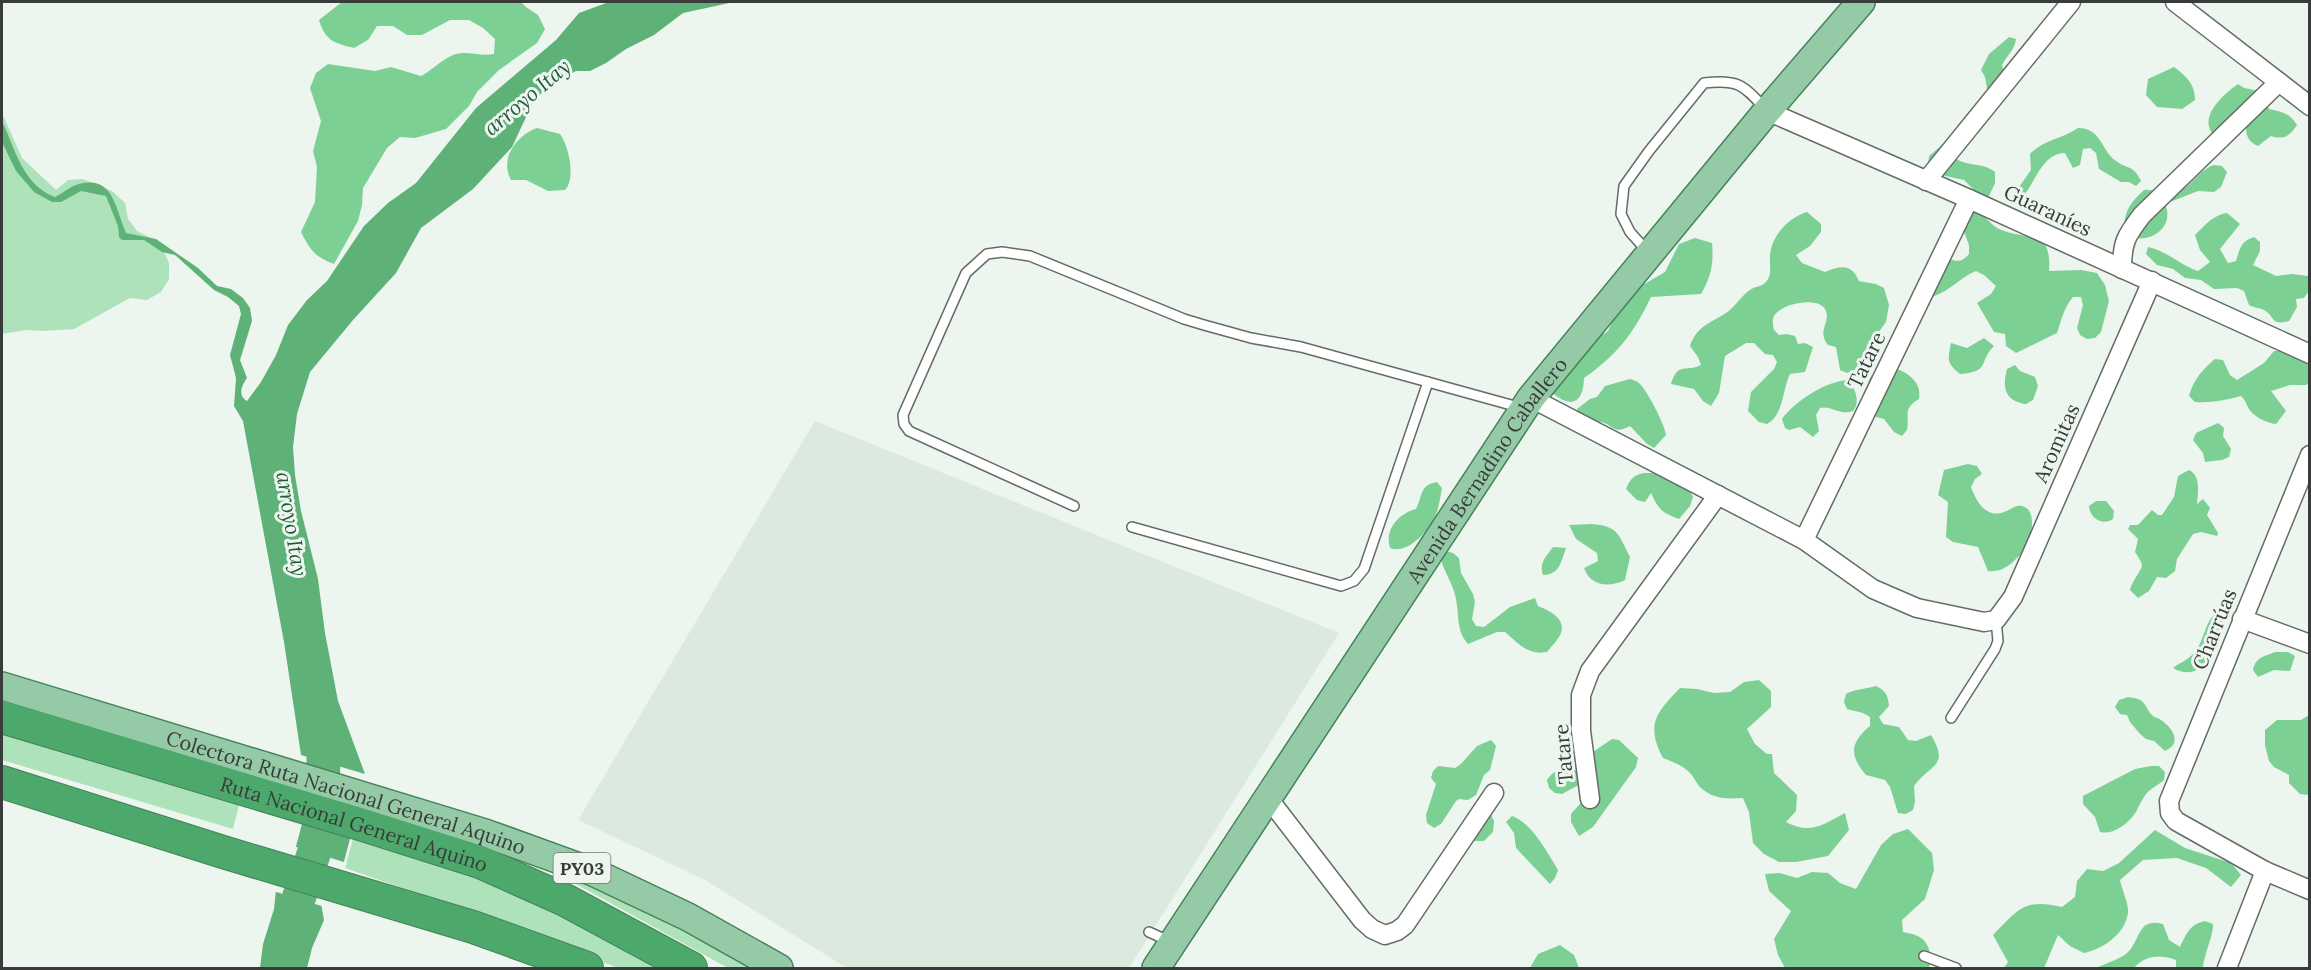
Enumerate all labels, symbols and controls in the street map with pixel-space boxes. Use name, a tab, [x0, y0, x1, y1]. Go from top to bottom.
water label: arroyo Itay	[478, 53, 576, 141]
street label: Guaraníes	[2000, 179, 2096, 241]
street label: Tatare	[1842, 327, 1890, 392]
street label: Avenida Bernadino Caballero	[1400, 352, 1572, 588]
street label: Aromitas	[2027, 400, 2084, 487]
water label: arroyo Itay	[270, 470, 314, 578]
street label: Charrúas	[2186, 585, 2242, 673]
street label: Tatare	[1548, 723, 1578, 785]
street label: Colectora Ruta Nacional General Aquino	[164, 726, 530, 858]
street label: Ruta Nacional General Aquino	[217, 773, 491, 877]
road number: PY03	[554, 853, 610, 883]

